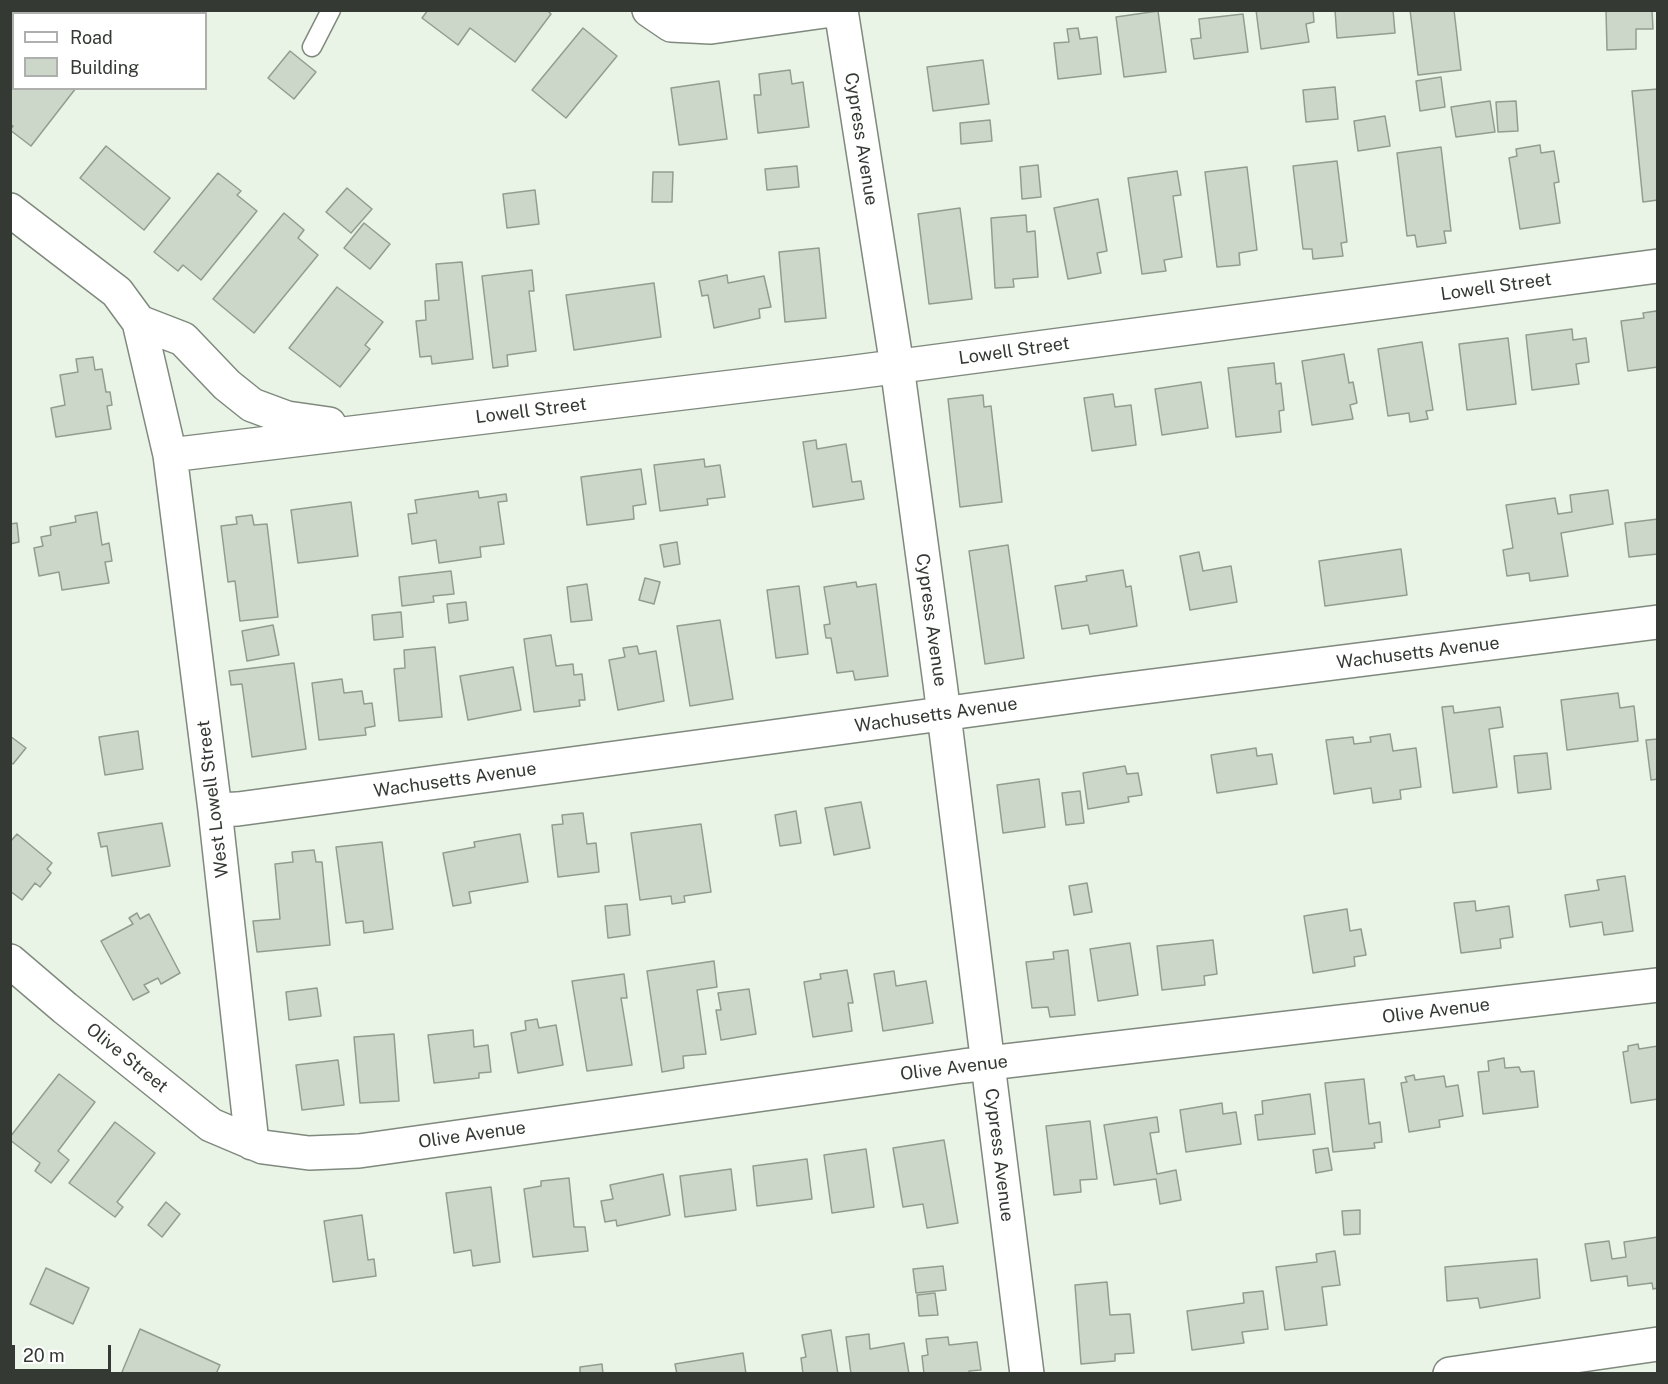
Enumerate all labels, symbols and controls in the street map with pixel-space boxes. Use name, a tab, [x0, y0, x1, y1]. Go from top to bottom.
legend	[12, 12, 207, 90]
text: Road	[70, 27, 113, 48]
text: Building	[70, 57, 139, 78]
street label: Cypress Avenue	[840, 71, 882, 207]
street label: Lowell Street	[1439, 269, 1553, 305]
street label: Lowell Street	[957, 333, 1071, 369]
street label: Lowell Street	[474, 393, 588, 429]
street label: Cypress Avenue	[911, 552, 951, 688]
street label: Wachusetts Avenue	[1335, 632, 1501, 674]
street label: Wachusetts Avenue	[853, 693, 1019, 737]
street label: West Lowell Street	[193, 719, 233, 879]
street label: Wachusetts Avenue	[372, 758, 538, 802]
street label: Olive Avenue	[1381, 994, 1491, 1028]
street label: Olive Street	[82, 1018, 172, 1098]
street label: Olive Avenue	[899, 1051, 1009, 1085]
street label: Cypress Avenue	[980, 1087, 1018, 1223]
street label: Olive Avenue	[417, 1117, 527, 1153]
scale bar	[15, 1333, 114, 1371]
text: 20 m	[23, 1345, 65, 1366]

